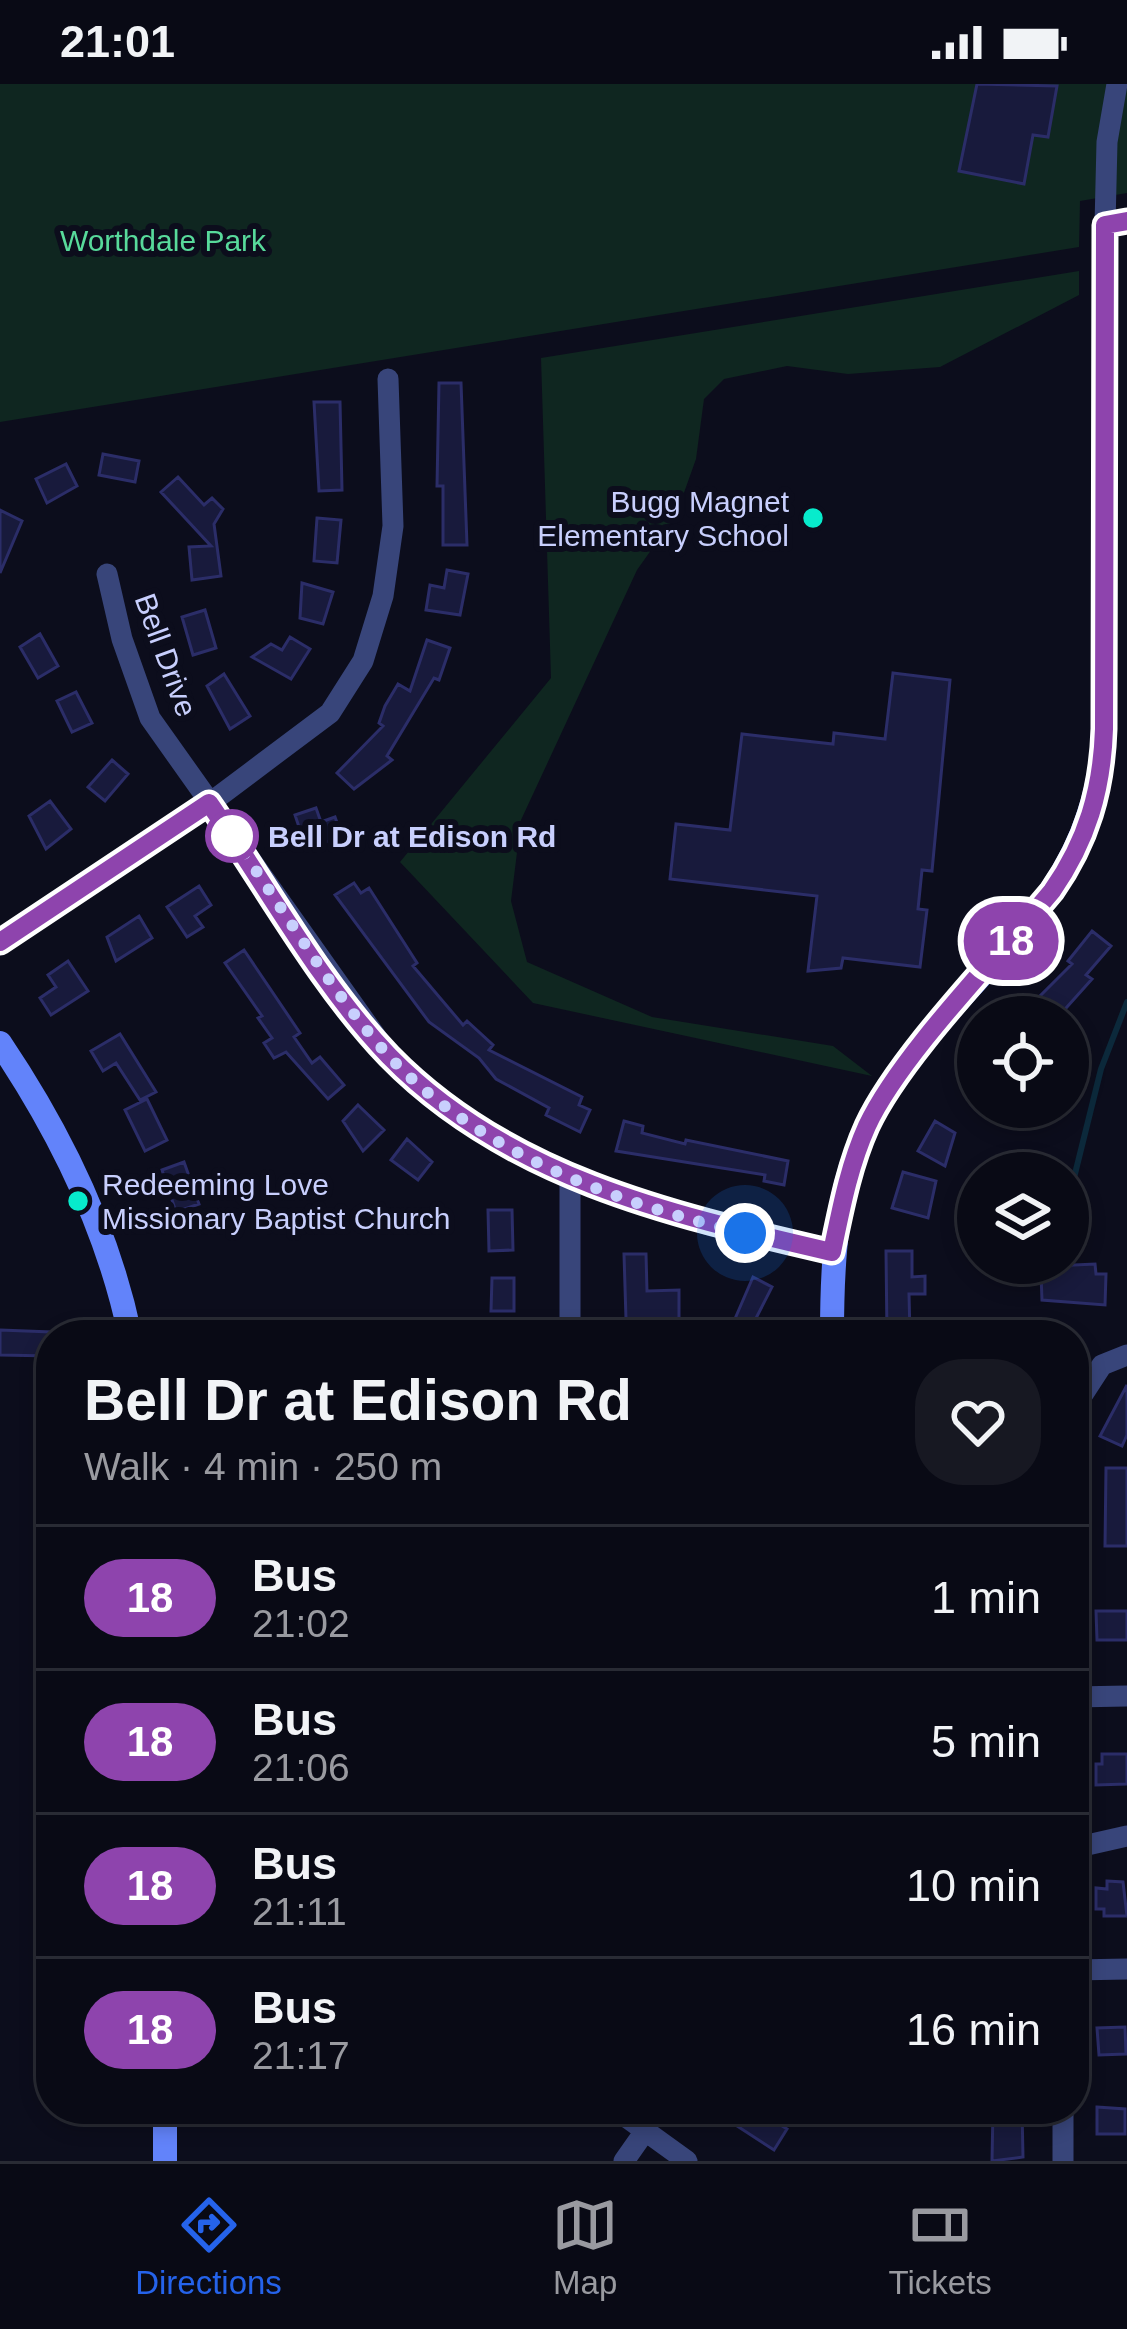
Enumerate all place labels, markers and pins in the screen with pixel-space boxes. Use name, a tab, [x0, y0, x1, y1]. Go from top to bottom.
place label: Bugg Magnet Elementary School	[537, 485, 790, 552]
marker: Bugg Magnet Elementary School	[800, 505, 826, 531]
marker: Bell Dr at Edison Rd	[207, 811, 257, 861]
place label: Bell Dr at Edison Rd	[268, 820, 556, 853]
place label: Redeeming Love Missionary Baptist Church	[102, 1168, 450, 1235]
marker: Redeeming Love Missionary Baptist Church	[65, 1188, 91, 1214]

